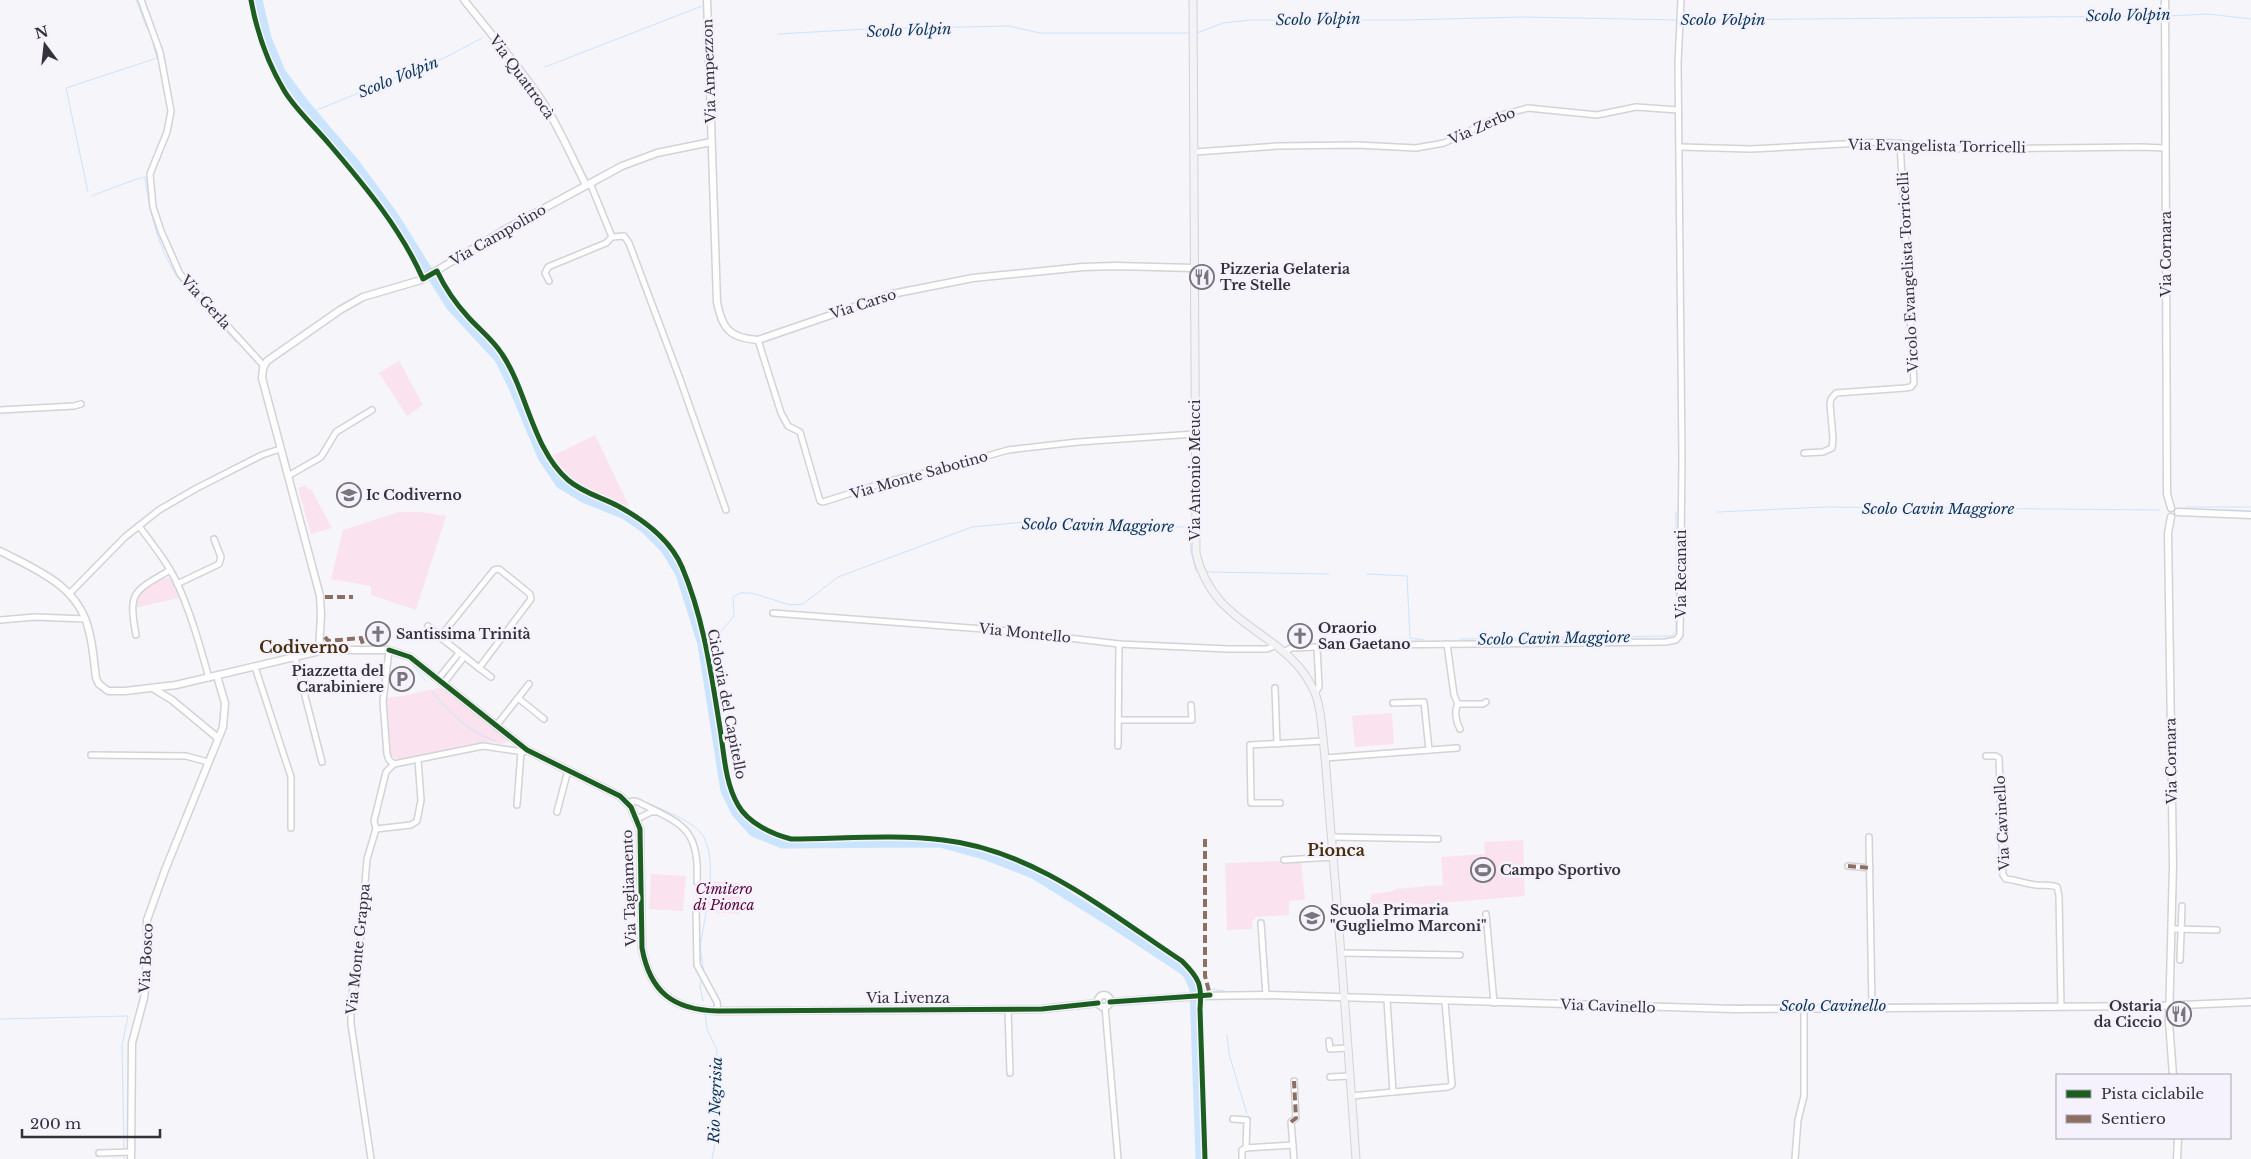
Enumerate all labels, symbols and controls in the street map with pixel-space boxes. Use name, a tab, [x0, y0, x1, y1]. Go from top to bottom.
water label: Scolo Volpin	[2085, 5, 2171, 25]
water label: Scolo Volpin	[1275, 9, 1361, 29]
water label: Scolo Volpin	[1681, 10, 1765, 29]
street label: Via Ampezzon	[698, 18, 720, 125]
water label: Scolo Volpin	[866, 19, 952, 41]
north arrow	[20, 20, 70, 70]
text: N	[33, 22, 50, 43]
street label: Via Quattrocà	[485, 31, 559, 123]
water label: Scolo Volpin	[355, 52, 441, 102]
street label: Via Zerbo	[1445, 103, 1518, 149]
street label: Via Evangelista Torricelli	[1847, 135, 2026, 157]
street label: Vicolo Evangelista Torricelli	[1894, 171, 1922, 374]
street label: Via Campolino	[446, 200, 549, 270]
street label: Via Cornara	[2157, 211, 2175, 298]
place label: Pizzeria Gelateria Tre Stelle	[1220, 260, 1350, 294]
restaurant icon: Pizzeria Gelateria Tre Stelle	[1189, 264, 1215, 290]
street label: Via Gerla	[176, 271, 235, 333]
street label: Via Carso	[827, 285, 898, 323]
street label: Via Antonio Meucci	[1186, 399, 1204, 542]
street label: Via Monte Sabotino	[847, 447, 990, 504]
school or university icon: Ic Codiverno	[336, 482, 362, 508]
place label: Ic Codiverno	[366, 486, 462, 504]
water label: Scolo Cavin Maggiore	[1862, 499, 2014, 518]
water label: Scolo Cavin Maggiore	[1022, 514, 1175, 536]
street label: Via Recanati	[1672, 529, 1690, 619]
street label: Via Montello	[977, 619, 1072, 647]
place label: Oraorio San Gaetano	[1318, 619, 1411, 653]
church icon: Santissima Trinità	[365, 621, 391, 647]
church icon: Oraorio San Gaetano	[1287, 623, 1313, 649]
place label: Santissima Trinità	[396, 625, 531, 643]
street label: Ciclovia del Capitello	[704, 627, 750, 781]
water label: Scolo Cavin Maggiore	[1478, 627, 1631, 649]
district label: Codiverno	[259, 637, 349, 657]
place label: Piazzetta del Carabiniere	[291, 662, 384, 696]
parking icon: Piazzetta del Carabiniere	[389, 666, 415, 692]
street label: Via Cornara	[2161, 718, 2181, 805]
street label: Via Cavinello	[1991, 775, 2014, 872]
street label: Via Tagliamento	[618, 829, 640, 948]
district label: Pionca	[1307, 840, 1365, 860]
sports icon: Campo Sportivo	[1470, 857, 1496, 883]
place label: Campo Sportivo	[1500, 861, 1621, 879]
park label: Cimitero di Pionca	[693, 880, 755, 914]
street label: Via Monte Grappa	[342, 882, 374, 1016]
place label: Scuola Primaria "Guglielmo Marconi"	[1330, 901, 1487, 935]
school or university icon: Scuola Primaria "Guglielmo Marconi"	[1299, 905, 1325, 931]
street label: Via Bosco	[135, 922, 157, 994]
street label: Via Livenza	[865, 989, 950, 1007]
street label: Via Cavinello	[1559, 995, 1656, 1017]
water label: Scolo Cavinello	[1780, 996, 1886, 1015]
place label: Ostaria da Ciccio	[2094, 997, 2162, 1031]
restaurant icon: Ostaria da Ciccio	[2166, 1001, 2192, 1027]
water label: Rio Negrisia	[704, 1056, 726, 1145]
legend	[2056, 1074, 2231, 1139]
text: Pista ciclabile	[2101, 1084, 2204, 1103]
scale bar	[22, 1106, 160, 1138]
text: Sentiero	[2101, 1109, 2166, 1128]
text: 200 m	[30, 1114, 81, 1133]

